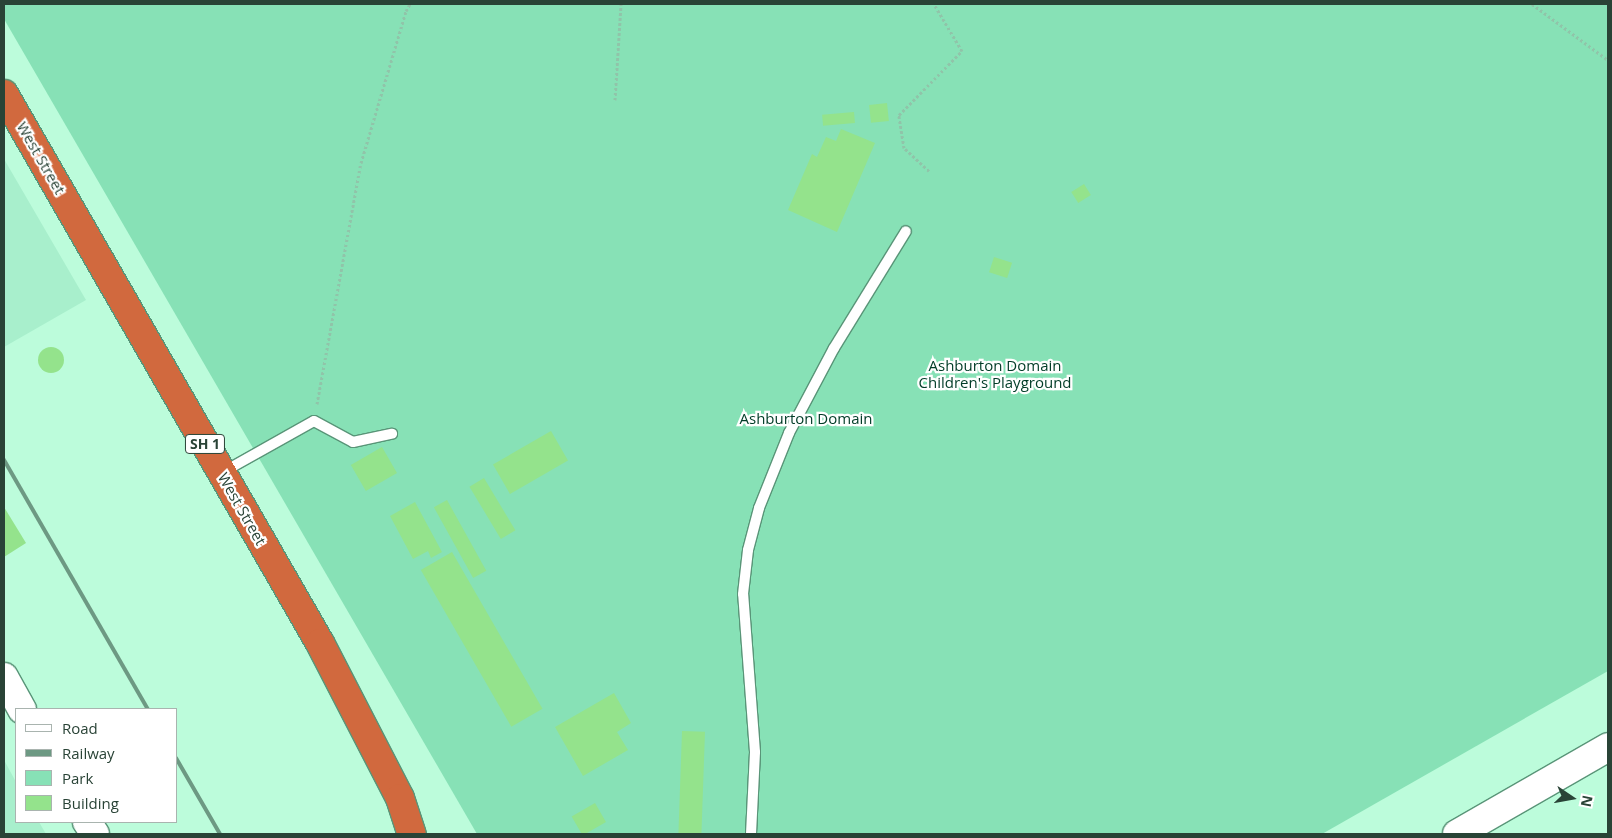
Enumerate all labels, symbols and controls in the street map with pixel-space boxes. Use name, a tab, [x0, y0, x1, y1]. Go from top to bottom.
street label: West Street	[13, 119, 69, 197]
park label: Ashburton Domain Children's Playground	[918, 356, 1072, 391]
park label: Ashburton Domain	[740, 410, 872, 428]
road number: SH 1	[184, 432, 226, 456]
street label: West Street	[214, 470, 270, 548]
legend	[15, 708, 178, 823]
text: Road	[62, 718, 98, 738]
text: Railway	[62, 743, 115, 763]
text: Park	[62, 768, 93, 788]
north arrow	[1547, 773, 1597, 823]
text: Building	[62, 793, 119, 813]
text: N	[1577, 794, 1598, 809]

